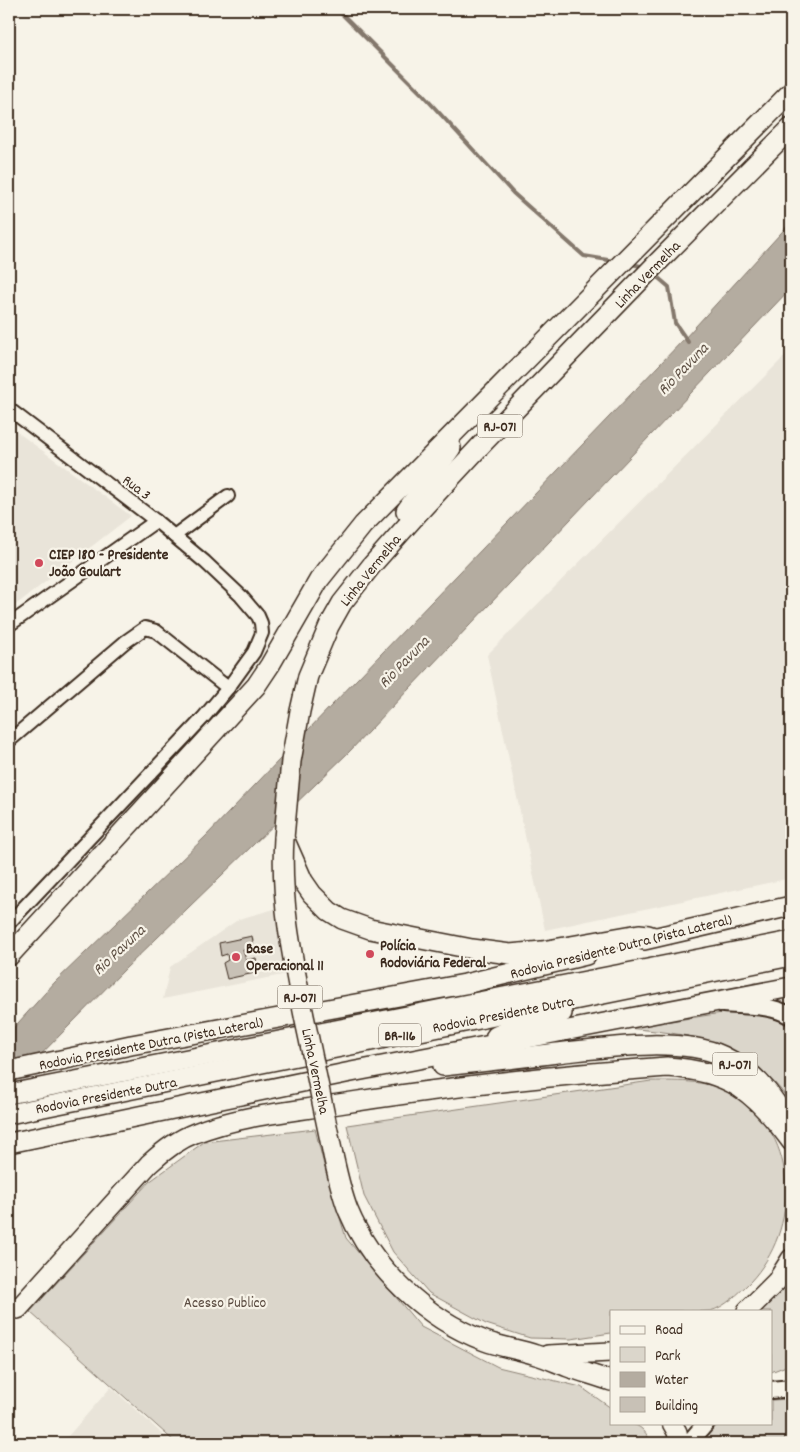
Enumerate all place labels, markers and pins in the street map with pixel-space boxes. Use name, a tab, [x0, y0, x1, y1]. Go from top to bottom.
place label: CIEP 180 - Presidente João Goulart	[49, 545, 169, 584]
marker: CIEP 180 - Presidente João Goulart	[33, 557, 45, 569]
place label: Polícia Rodoviária Federal	[380, 936, 486, 975]
place label: Base Operacional 11	[246, 939, 324, 978]
marker: Polícia Rodoviária Federal	[364, 948, 376, 960]
marker: Base Operacional 11	[230, 951, 242, 963]

